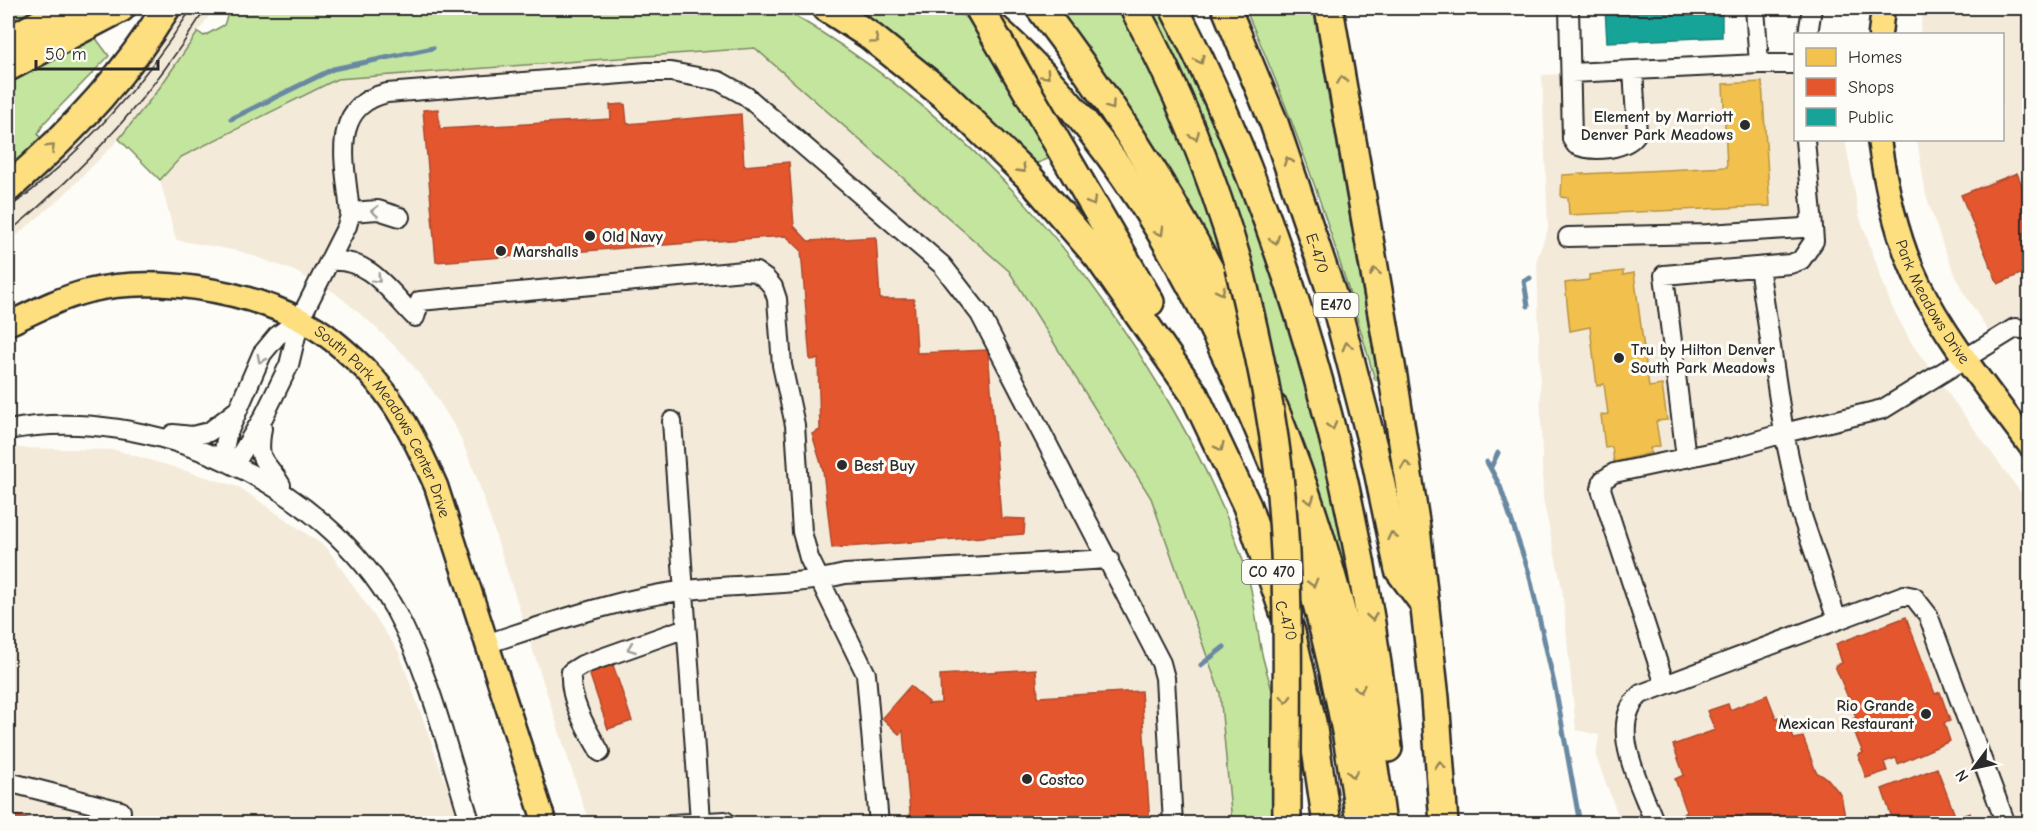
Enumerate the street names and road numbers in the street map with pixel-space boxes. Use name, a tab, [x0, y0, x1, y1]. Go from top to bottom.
street label: E-470	[1302, 231, 1332, 276]
street label: Park Meadows Drive	[1892, 238, 1973, 367]
road number: E470	[1314, 293, 1358, 317]
street label: South Park Meadows Center Drive	[311, 322, 454, 520]
road number: CO 470	[1242, 560, 1302, 584]
street label: C-470	[1271, 598, 1301, 642]

